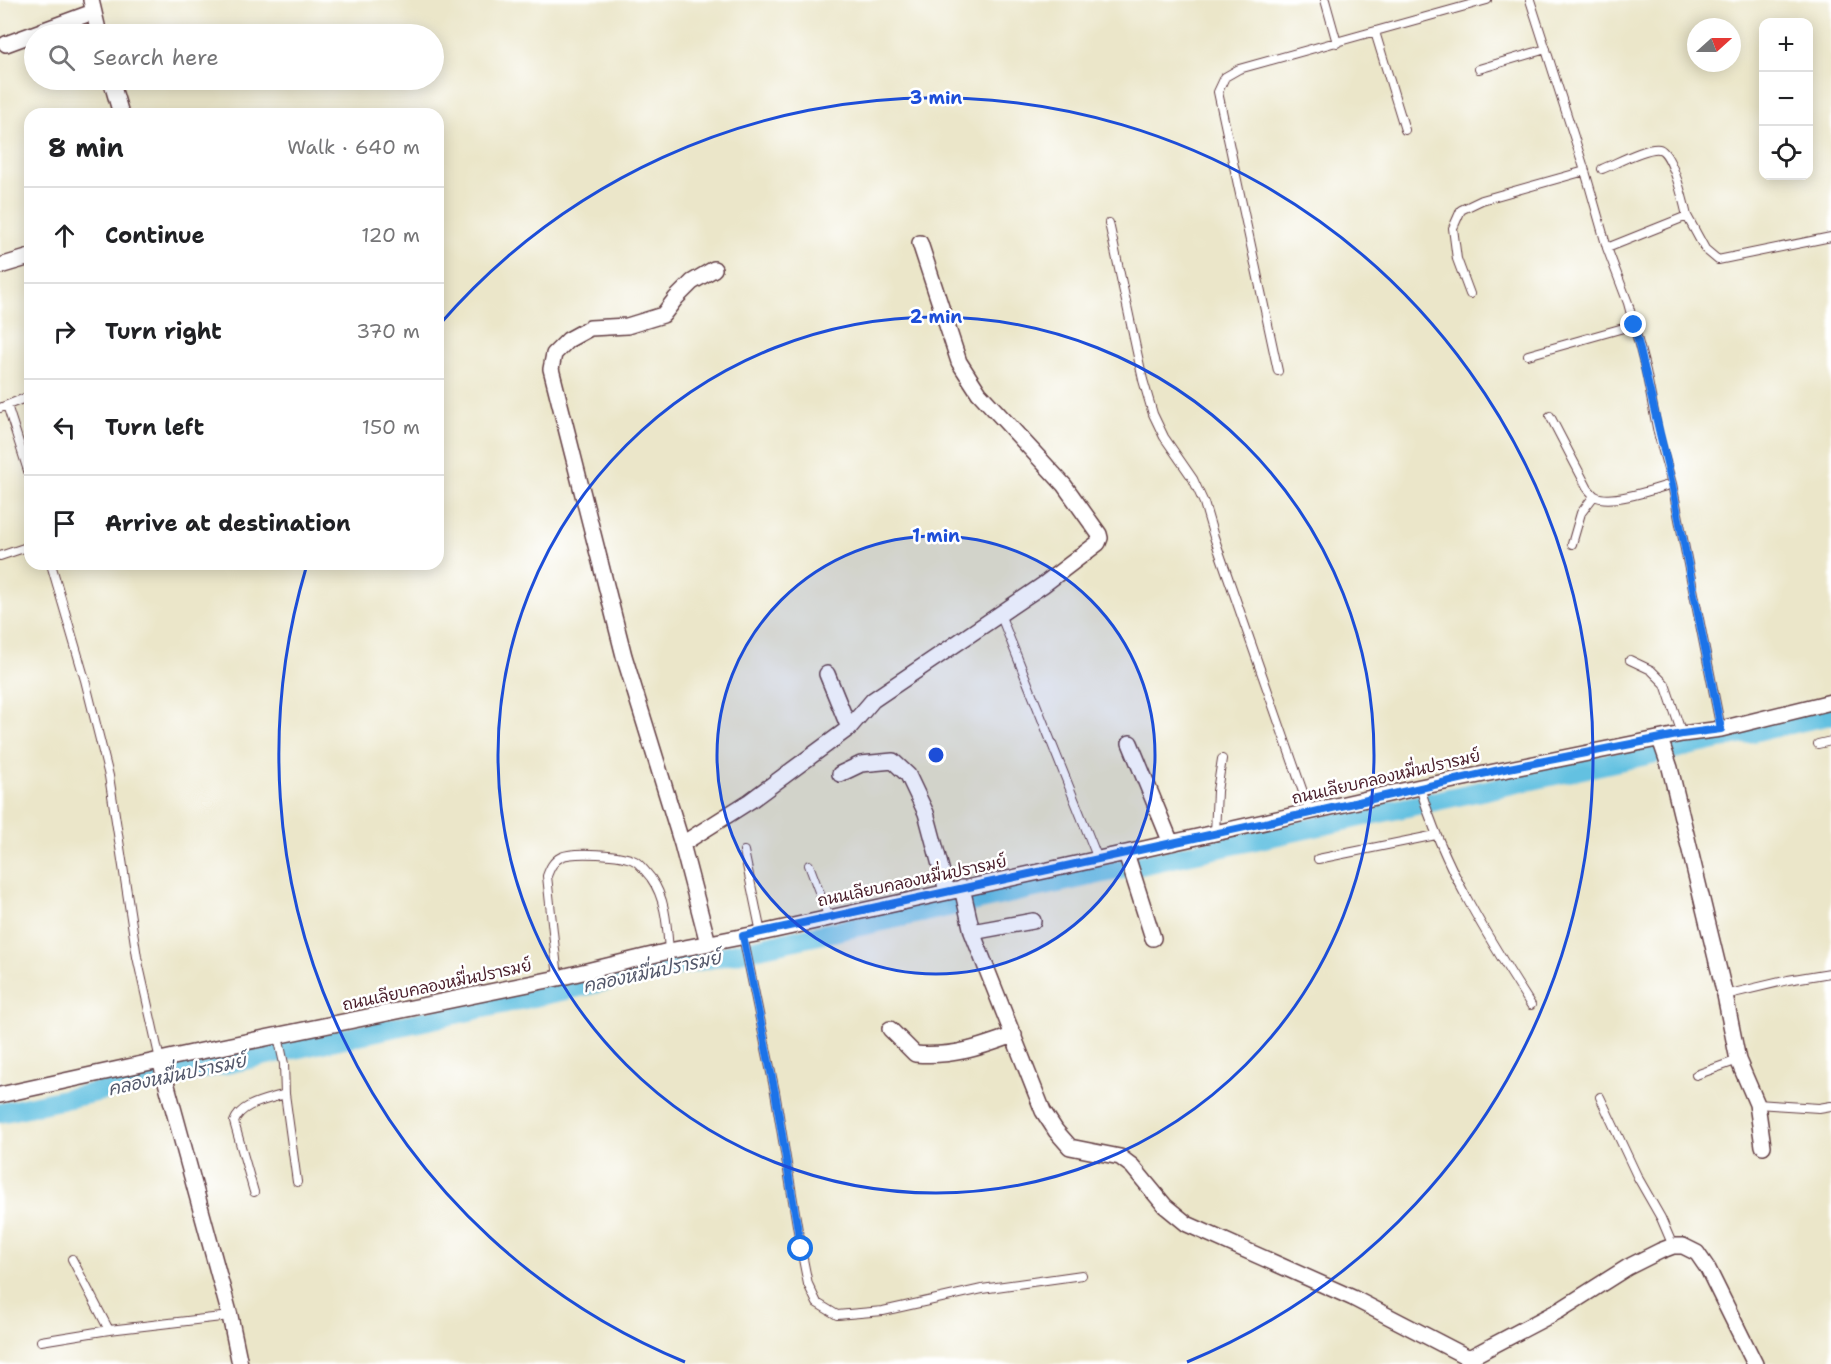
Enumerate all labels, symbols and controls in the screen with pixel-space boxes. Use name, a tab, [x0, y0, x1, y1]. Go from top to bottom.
north arrow	[1687, 18, 1741, 72]
map controls	[1759, 18, 1813, 180]
button: +	[1759, 18, 1813, 72]
search box	[24, 24, 444, 90]
icon: search	[45, 41, 78, 74]
text: Search here	[93, 43, 219, 72]
button: −	[1759, 72, 1813, 126]
text: 3 min	[910, 86, 962, 110]
button: locate	[1759, 126, 1813, 180]
text: 8 min	[48, 130, 124, 165]
text: Walk · 640 m	[287, 134, 420, 160]
icon: ahead	[48, 219, 81, 252]
text: Continue	[105, 221, 205, 250]
text: 120 m	[361, 222, 420, 248]
text: 2 min	[910, 305, 962, 329]
route end	[1620, 311, 1646, 337]
icon: right	[48, 315, 81, 348]
text: Turn right	[105, 317, 222, 346]
text: 370 m	[356, 318, 420, 344]
icon: left	[48, 411, 81, 444]
text: Turn left	[105, 413, 204, 442]
text: 150 m	[362, 414, 420, 440]
icon: arrive	[48, 507, 81, 540]
text: Arrive at destination	[105, 509, 351, 538]
text: 1 min	[912, 524, 960, 548]
street label: ถนนเลียบคลองหมื่นปรารมย์	[1288, 740, 1482, 809]
centre of rings	[926, 745, 946, 765]
street label: ถนนเลียบคลองหมื่นปรารมย์	[814, 846, 1009, 911]
water label: คลองหมื่นปรารมย์	[580, 940, 727, 998]
street label: ถนนเลียบคลองหมื่นปรารมย์	[339, 950, 534, 1015]
water label: คลองหมื่นปรารมย์	[105, 1043, 252, 1101]
route start	[787, 1235, 813, 1261]

